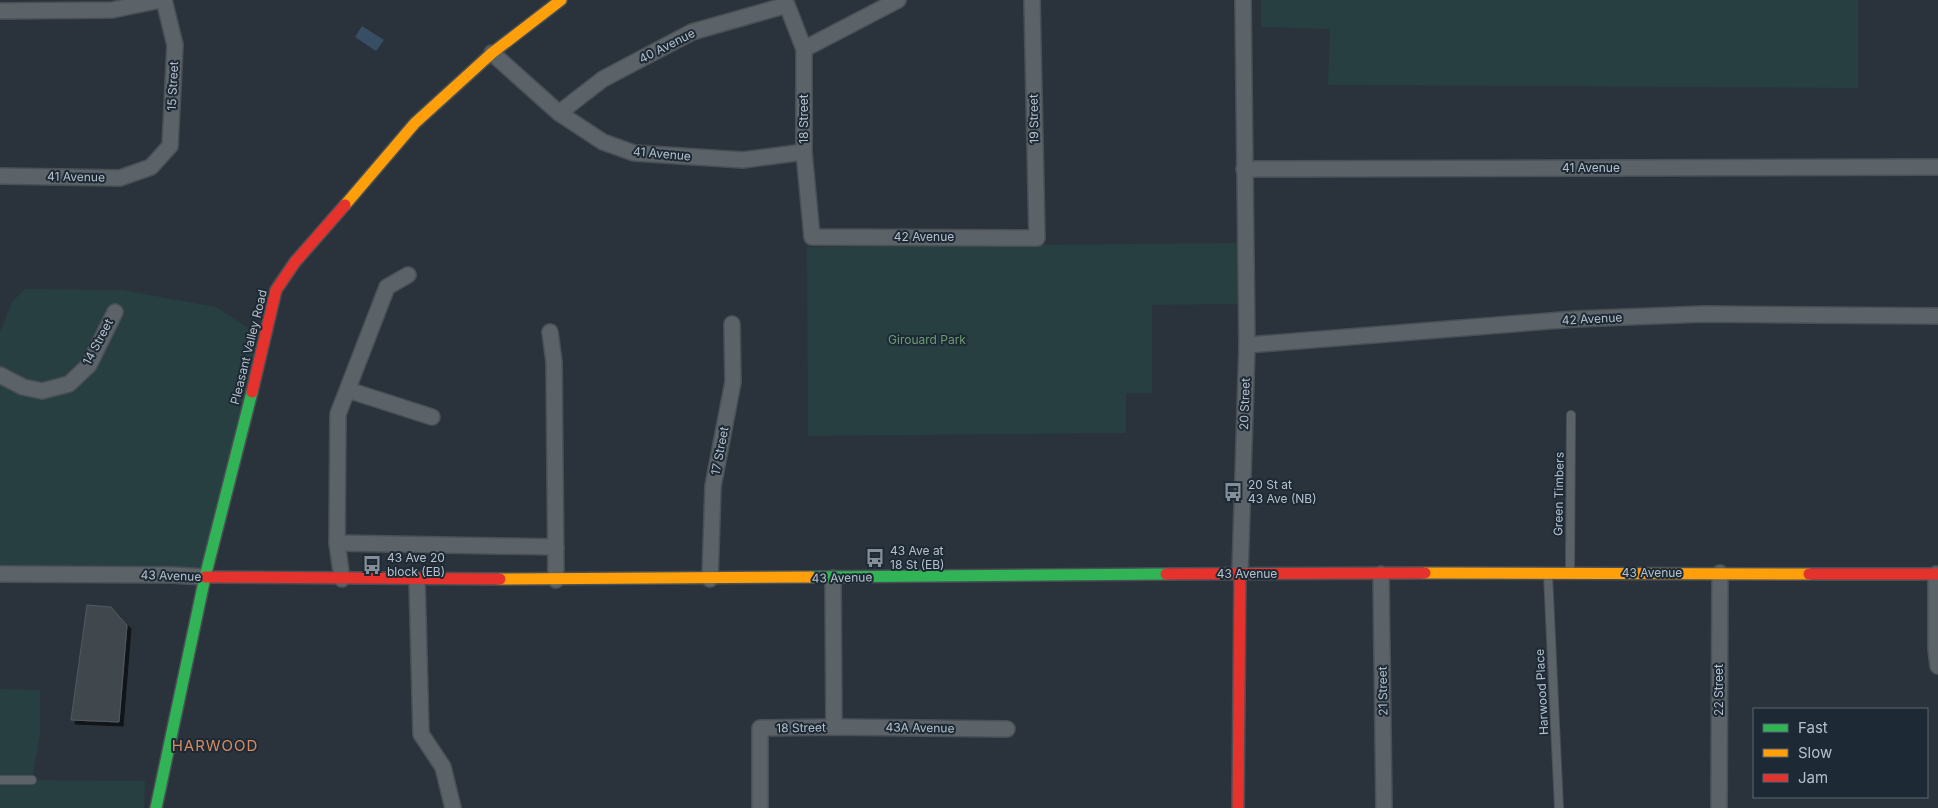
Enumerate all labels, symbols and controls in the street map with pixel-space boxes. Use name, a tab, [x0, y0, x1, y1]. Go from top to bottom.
street label: 40 Avenue	[636, 25, 697, 66]
street label: 15 Street	[164, 61, 181, 111]
street label: 18 Street	[796, 94, 811, 144]
street label: 19 Street	[1026, 94, 1041, 144]
street label: 41 Avenue	[633, 144, 692, 163]
street label: 41 Avenue	[1562, 160, 1620, 175]
street label: 41 Avenue	[47, 168, 105, 185]
street label: 42 Avenue	[894, 229, 954, 244]
street label: Pleasant Valley Road	[227, 288, 270, 406]
street label: 42 Avenue	[1561, 309, 1623, 328]
street label: 14 Street	[79, 316, 116, 367]
park label: Girouard Park	[888, 332, 966, 347]
street label: 20 Street	[1236, 378, 1253, 430]
street label: 17 Street	[707, 425, 732, 476]
street label: Green Timbers	[1550, 452, 1567, 536]
place label: 20 St at 43 Ave (NB)	[1248, 477, 1317, 506]
bus stop icon: 20 St at 43 Ave (NB)	[1222, 481, 1244, 503]
place label: 43 Ave at 18 St (EB)	[890, 543, 945, 572]
bus stop icon: 43 Ave at 18 St (EB)	[864, 547, 886, 569]
place label: 43 Ave 20 block (EB)	[387, 550, 445, 579]
bus stop icon: 43 Ave 20 block (EB)	[361, 554, 383, 576]
street label: 43 Avenue	[1622, 565, 1682, 580]
street label: 43 Avenue	[1217, 566, 1277, 581]
street label: 43 Avenue	[140, 567, 202, 584]
street label: 43 Avenue	[812, 569, 872, 586]
street label: Harwood Place	[1532, 649, 1551, 735]
street label: 22 Street	[1711, 664, 1726, 716]
street label: 21 Street	[1375, 666, 1390, 716]
legend	[1753, 708, 1928, 798]
text: Fast	[1798, 718, 1828, 737]
street label: 43A Avenue	[885, 719, 955, 736]
street label: 18 Street	[776, 720, 826, 735]
district label: HARWOOD	[172, 736, 258, 755]
text: Slow	[1798, 743, 1832, 762]
text: Jam	[1798, 768, 1828, 787]

